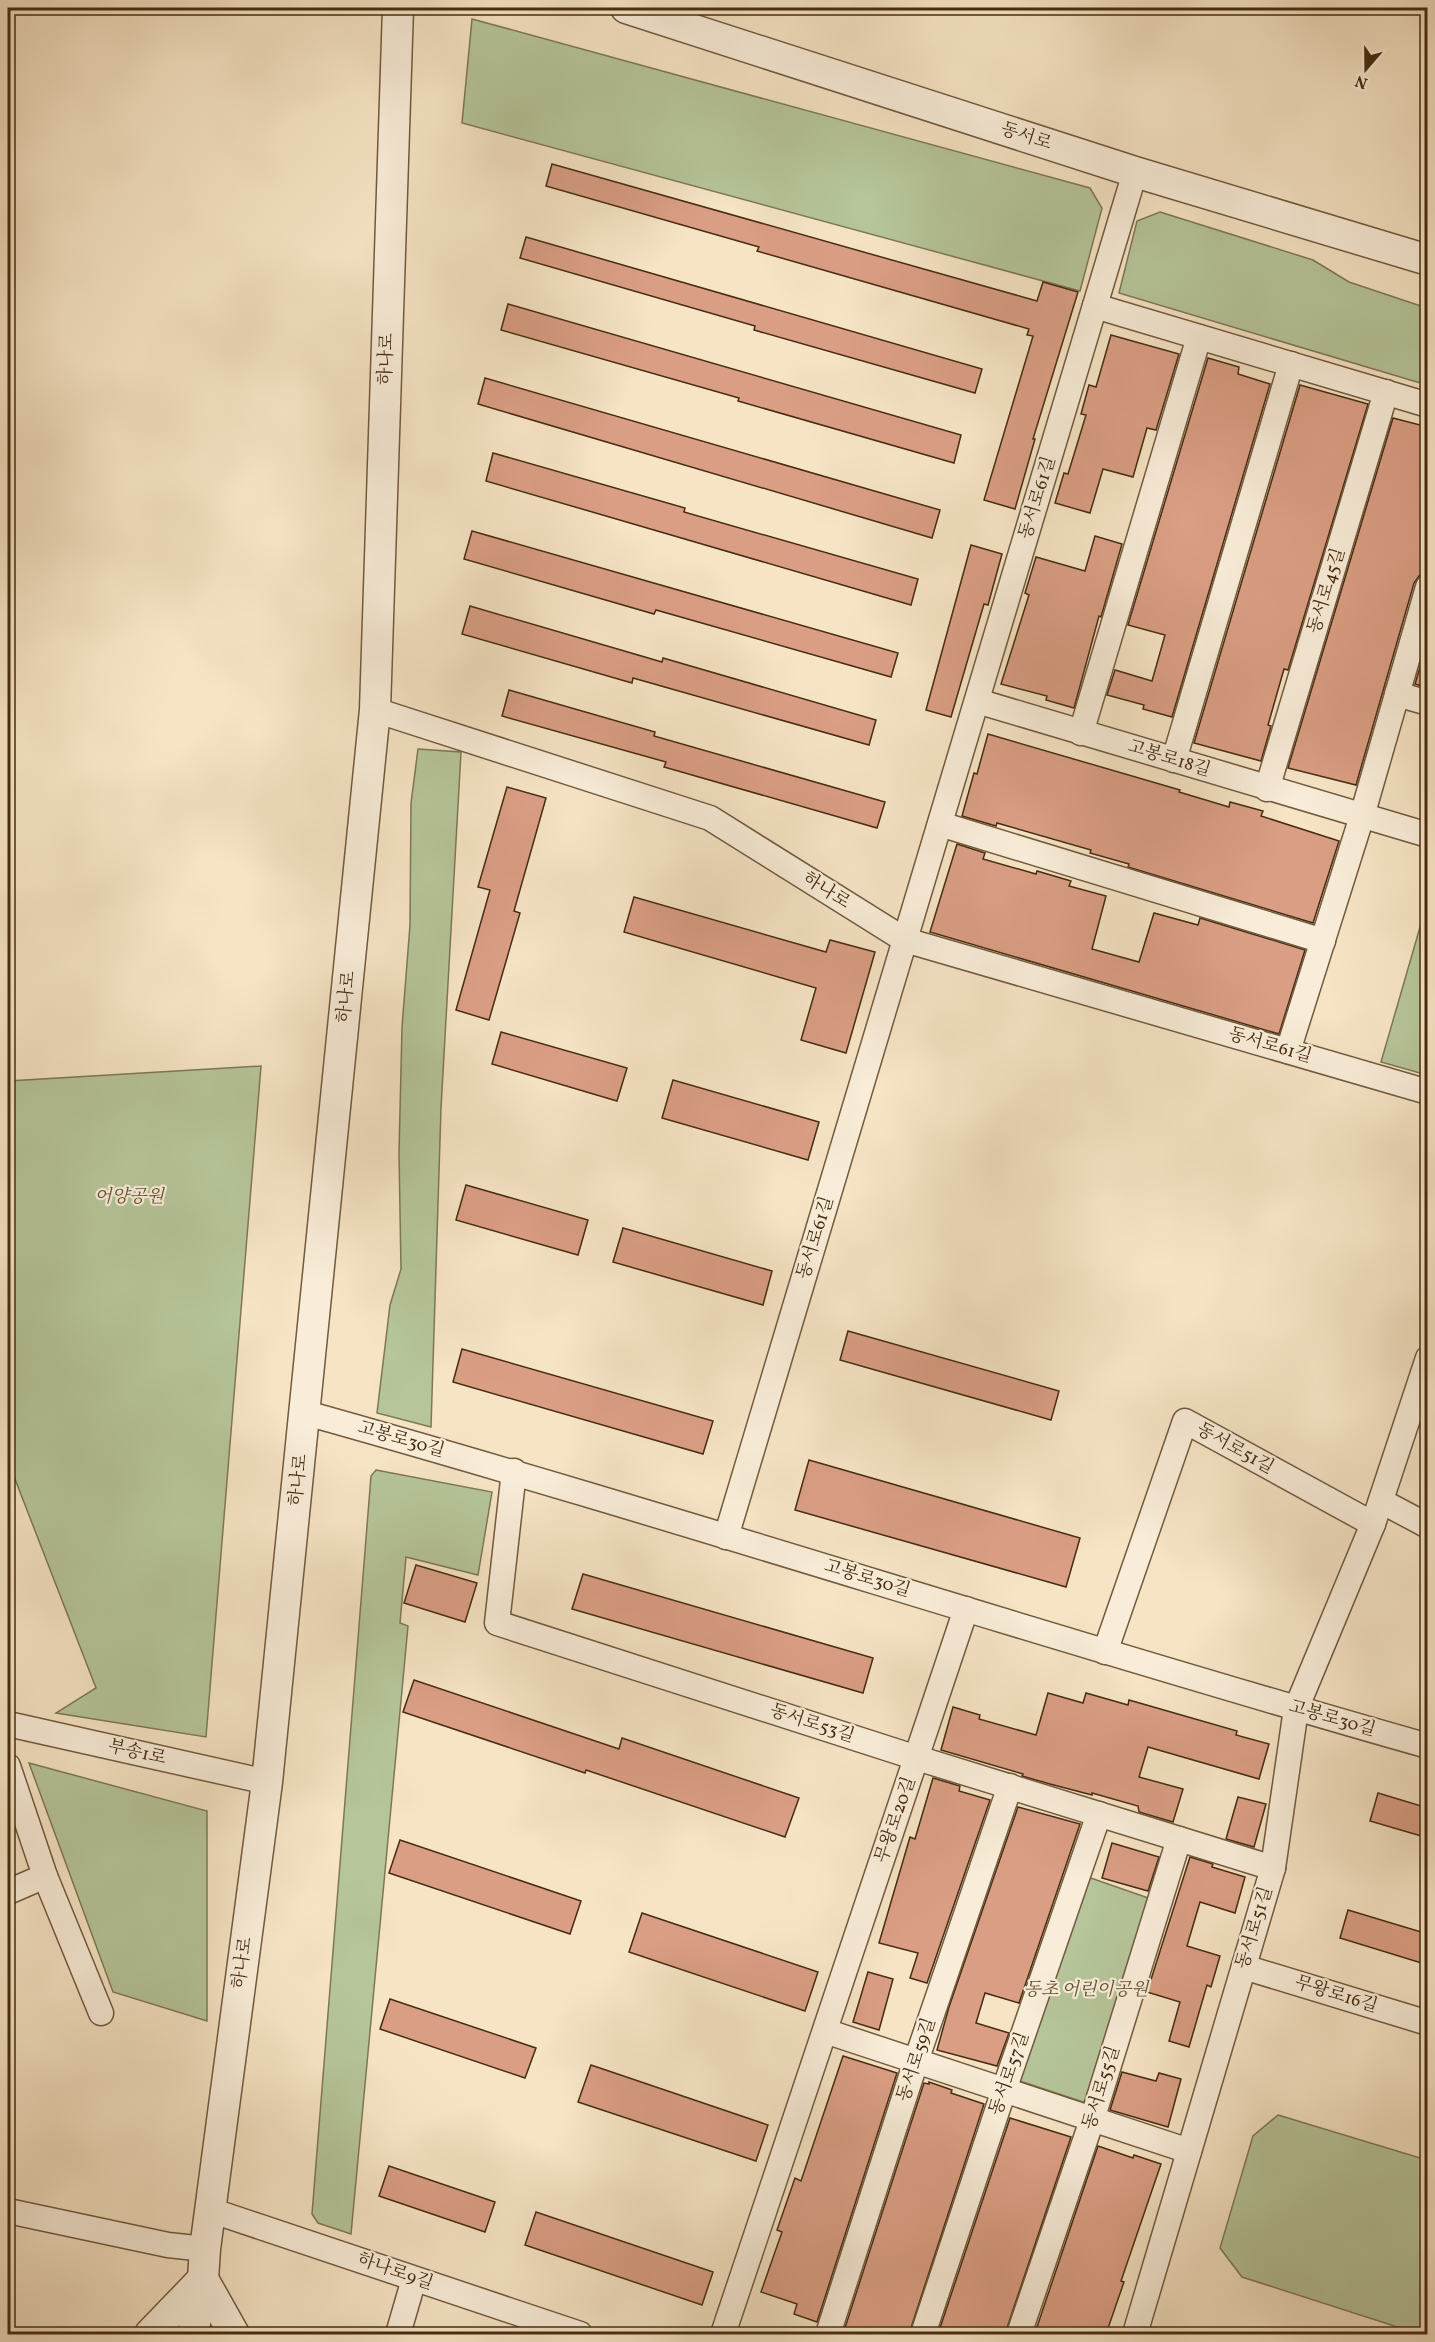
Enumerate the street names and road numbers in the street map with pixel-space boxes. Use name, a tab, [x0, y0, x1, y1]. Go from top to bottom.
street label: 동서로	[997, 117, 1055, 157]
street label: 하나로	[374, 332, 400, 386]
street label: 동서로61길	[1014, 453, 1062, 543]
street label: 동서로45길	[1302, 545, 1352, 637]
street label: 고봉로18길	[1124, 735, 1214, 783]
street label: 하나로	[797, 867, 855, 915]
street label: 하나로	[332, 970, 362, 1024]
street label: 동서로61길	[1225, 1022, 1315, 1070]
street label: 동서로61길	[792, 1193, 840, 1283]
street label: 고봉로30길	[355, 1416, 447, 1464]
street label: 동서로51길	[1192, 1417, 1278, 1481]
street label: 하나로	[284, 1453, 314, 1507]
street label: 고봉로30길	[821, 1554, 913, 1604]
street label: 고봉로30길	[1286, 1695, 1378, 1743]
street label: 동서로53길	[767, 1699, 857, 1749]
street label: 부송1로	[105, 1734, 169, 1772]
street label: 무왕로20길	[870, 1773, 922, 1867]
street label: 동서로51길	[1231, 1884, 1279, 1972]
street label: 하나로	[227, 1935, 259, 1991]
street label: 무왕로16길	[1291, 1971, 1381, 2019]
street label: 동서로59길	[892, 2015, 942, 2105]
street label: 동서로57길	[984, 2029, 1036, 2119]
street label: 동서로55길	[1077, 2043, 1127, 2133]
street label: 하나로9길	[354, 2247, 436, 2297]

